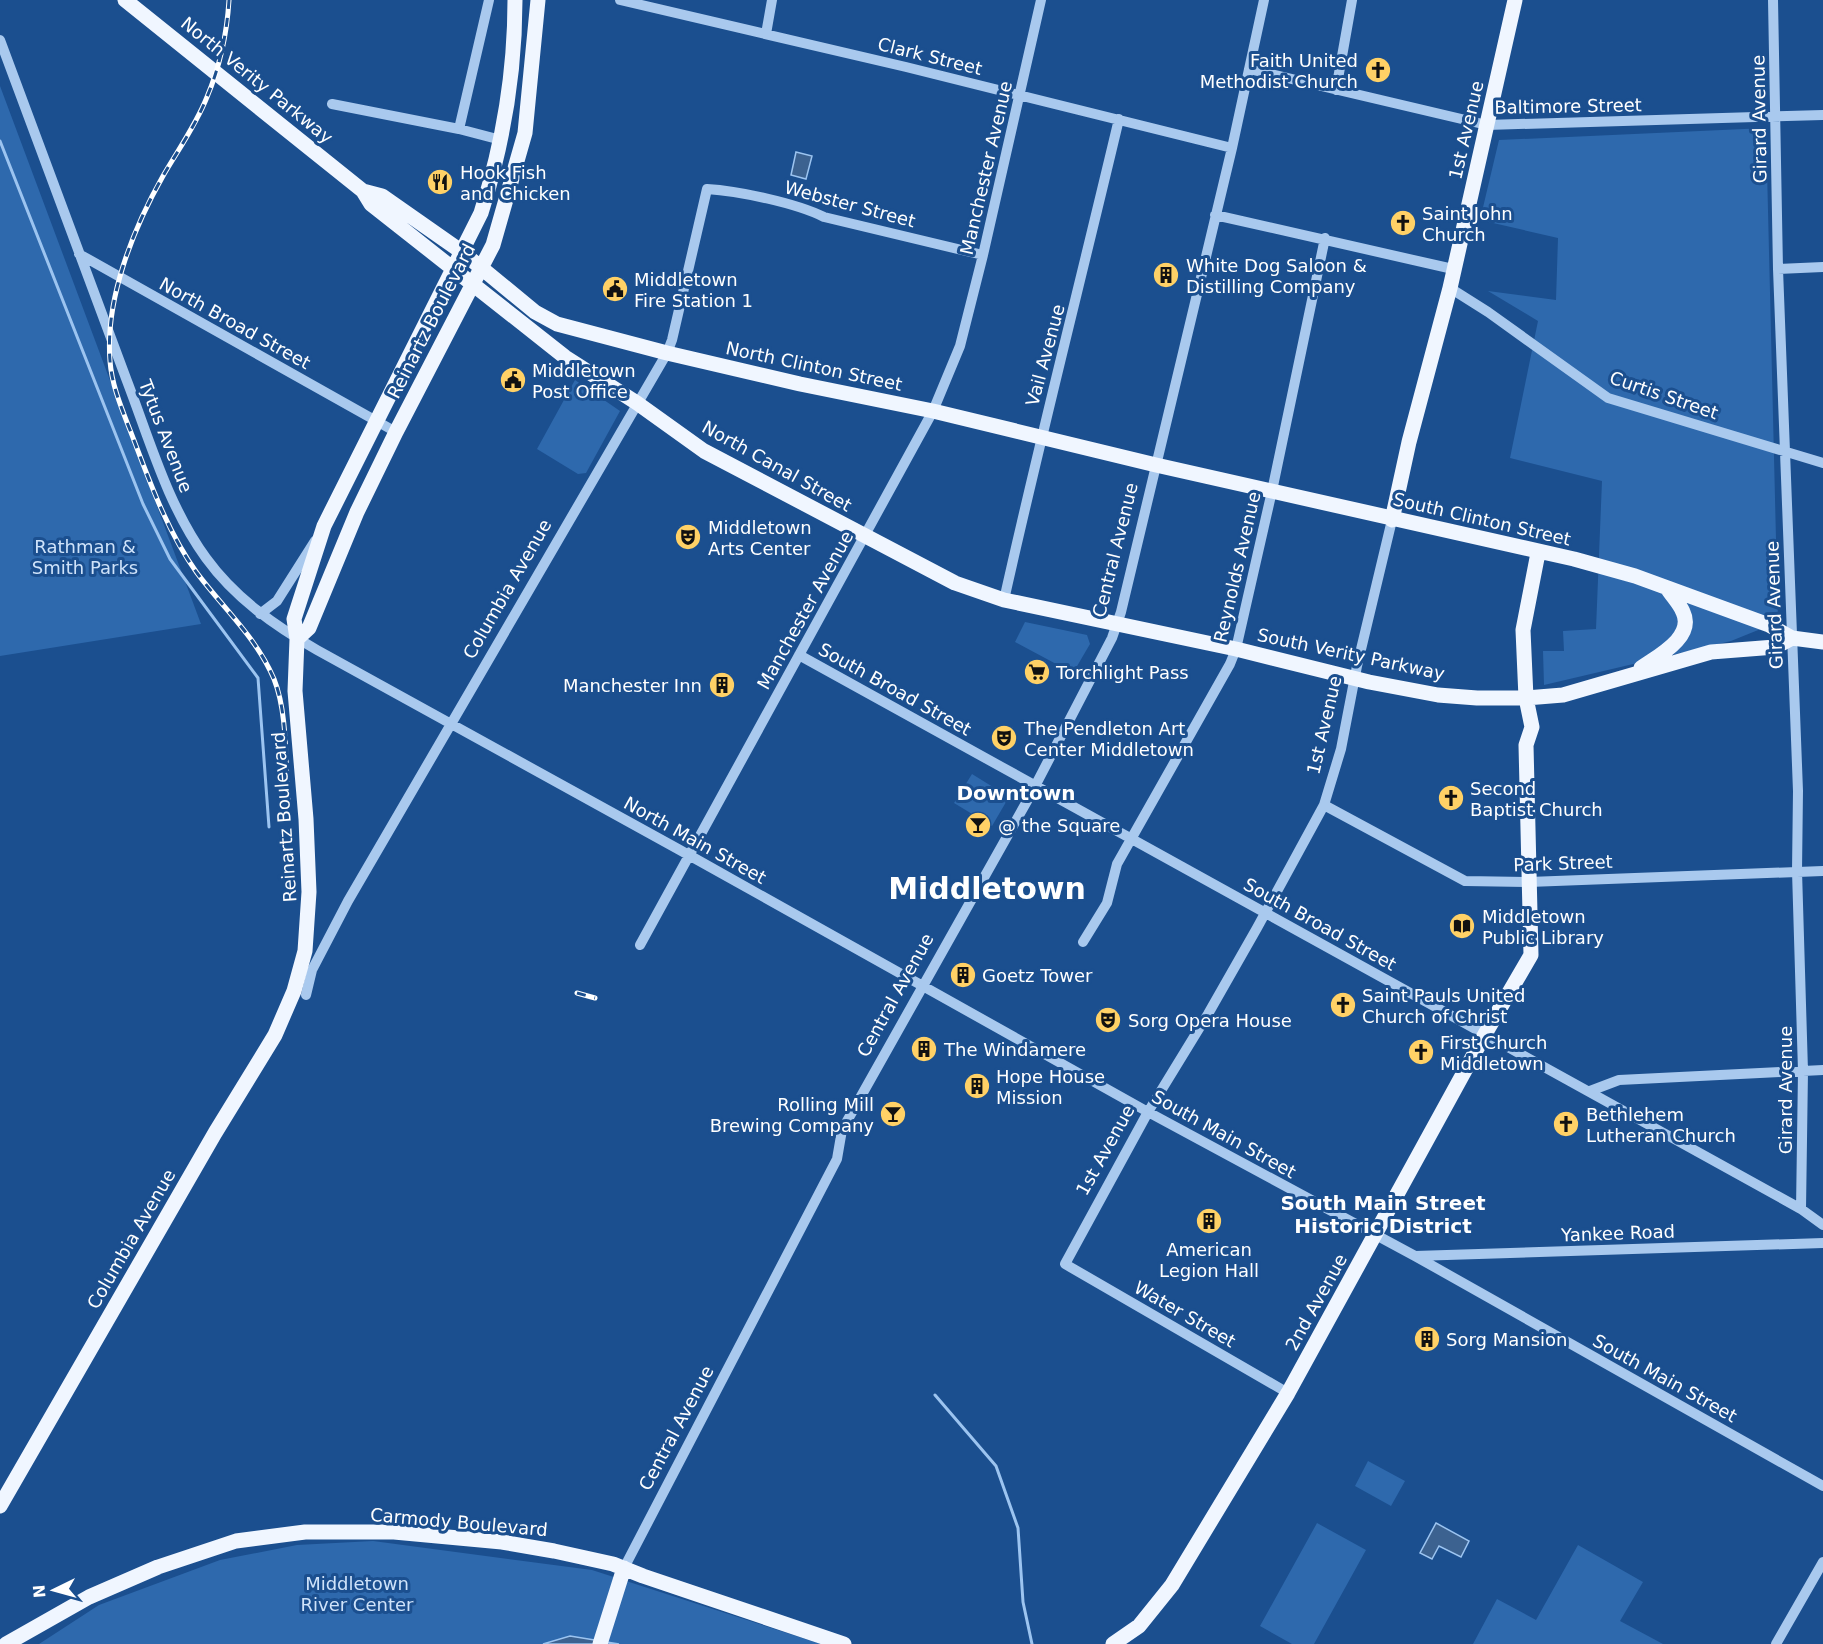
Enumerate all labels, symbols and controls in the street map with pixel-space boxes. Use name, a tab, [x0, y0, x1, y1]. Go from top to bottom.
street label: North Verity Parkway	[177, 12, 337, 148]
street label: Clark Street	[876, 33, 984, 79]
place label: Faith United Methodist Church	[1200, 50, 1358, 92]
church icon: Faith United Methodist Church	[1363, 55, 1393, 85]
street label: Girard Avenue	[1747, 55, 1771, 183]
street label: Manchester Avenue	[956, 79, 1016, 257]
street label: 1st Avenue	[1444, 79, 1488, 181]
street label: Baltimore Street	[1494, 94, 1642, 118]
place label: Hook Fish and Chicken	[460, 162, 571, 204]
restaurant icon: Hook Fish and Chicken	[425, 167, 455, 197]
street label: Webster Street	[782, 176, 918, 232]
place label: Saint John Church	[1422, 203, 1513, 245]
church icon: Saint John Church	[1388, 208, 1418, 238]
street label: Reinartz Boulevard	[383, 240, 479, 402]
place label: White Dog Saloon & Distilling Company	[1186, 255, 1367, 297]
building icon: White Dog Saloon & Distilling Company	[1151, 260, 1181, 290]
place label: Middletown Fire Station 1	[634, 269, 753, 311]
street label: North Broad Street	[156, 273, 314, 373]
public building icon: Middletown Fire Station 1	[600, 274, 630, 304]
street label: Vail Avenue	[1021, 302, 1069, 408]
street label: North Clinton Street	[724, 337, 904, 395]
place label: Middletown Post Office	[532, 360, 636, 402]
public building icon: Middletown Post Office	[498, 365, 528, 395]
street label: Curtis Street	[1607, 367, 1721, 423]
street label: Tytus Avenue	[134, 376, 197, 495]
street label: North Canal Street	[699, 416, 855, 516]
street label: Central Avenue	[1088, 480, 1142, 620]
street label: South Clinton Street	[1391, 488, 1573, 550]
street label: Reynolds Avenue	[1209, 489, 1265, 645]
street label: Columbia Avenue	[459, 516, 555, 662]
place label: Middletown Arts Center	[708, 517, 812, 559]
theatre icon: Middletown Arts Center	[673, 522, 703, 552]
street label: Manchester Avenue	[753, 527, 857, 693]
park label: Rathman & Smith Parks	[32, 536, 138, 578]
street label: Girard Avenue	[1761, 540, 1787, 670]
street label: South Verity Parkway	[1255, 624, 1447, 684]
street label: South Broad Street	[815, 638, 975, 740]
supermarket icon: Torchlight Pass	[1022, 657, 1052, 687]
place label: Torchlight Pass	[1055, 662, 1189, 683]
building icon: Manchester Inn	[707, 670, 737, 700]
street label: 1st Avenue	[1302, 674, 1346, 776]
place label: Manchester Inn	[563, 675, 702, 696]
place label: The Pendleton Art Center Middletown	[1023, 718, 1194, 760]
theatre icon: The Pendleton Art Center Middletown	[989, 723, 1019, 753]
street label: Reinartz Boulevard	[268, 731, 300, 903]
place label: Second Baptist Church	[1470, 778, 1603, 820]
district label: Downtown	[956, 781, 1076, 805]
church icon: Second Baptist Church	[1436, 783, 1466, 813]
street label: North Main Street	[620, 792, 770, 888]
bar icon: @ the Square	[963, 810, 993, 840]
place label: @ the Square	[998, 815, 1120, 836]
street label: Park Street	[1513, 851, 1613, 875]
district label: Middletown	[888, 871, 1086, 906]
street label: South Broad Street	[1240, 873, 1400, 975]
place label: Middletown Public Library	[1482, 906, 1604, 948]
library icon: Middletown Public Library	[1447, 911, 1477, 941]
street label: Central Avenue	[852, 929, 938, 1061]
building icon: Goetz Tower	[948, 960, 978, 990]
place label: Goetz Tower	[982, 965, 1093, 986]
place label: Saint Pauls United Church of Christ	[1362, 985, 1525, 1027]
church icon: Saint Pauls United Church of Christ	[1328, 990, 1358, 1020]
theatre icon: Sorg Opera House	[1093, 1005, 1123, 1035]
place label: Sorg Opera House	[1128, 1010, 1292, 1031]
street label: Girard Avenue	[1775, 1026, 1796, 1154]
place label: First Church Middletown	[1440, 1032, 1547, 1074]
building icon: The Windamere	[909, 1034, 939, 1064]
church icon: First Church Middletown	[1406, 1037, 1436, 1067]
place label: The Windamere	[943, 1039, 1086, 1060]
place label: Hope House Mission	[996, 1066, 1105, 1108]
building icon: Hope House Mission	[962, 1071, 992, 1101]
street label: South Main Street	[1148, 1086, 1300, 1182]
place label: Rolling Mill Brewing Company	[710, 1094, 874, 1136]
bar icon: Rolling Mill Brewing Company	[878, 1099, 908, 1129]
street label: 1st Avenue	[1071, 1101, 1139, 1199]
place label: Bethlehem Lutheran Church	[1586, 1104, 1736, 1146]
church icon: Bethlehem Lutheran Church	[1551, 1109, 1581, 1139]
street label: Columbia Avenue	[83, 1166, 179, 1312]
district label: South Main Street Historic District	[1280, 1191, 1486, 1238]
building icon: American Legion Hall	[1194, 1206, 1224, 1236]
street label: Yankee Road	[1560, 1221, 1675, 1246]
place label: American Legion Hall	[1159, 1239, 1259, 1281]
street label: 2nd Avenue	[1281, 1250, 1351, 1354]
street label: Water Street	[1131, 1277, 1239, 1351]
building icon: Sorg Mansion	[1412, 1324, 1442, 1354]
place label: Sorg Mansion	[1446, 1329, 1567, 1350]
street label: South Main Street	[1589, 1330, 1741, 1426]
street label: Central Avenue	[634, 1362, 718, 1494]
street label: Carmody Boulevard	[369, 1504, 549, 1540]
north arrow	[24, 1560, 84, 1620]
park label: Middletown River Center	[301, 1573, 414, 1615]
text: N	[30, 1584, 50, 1599]

